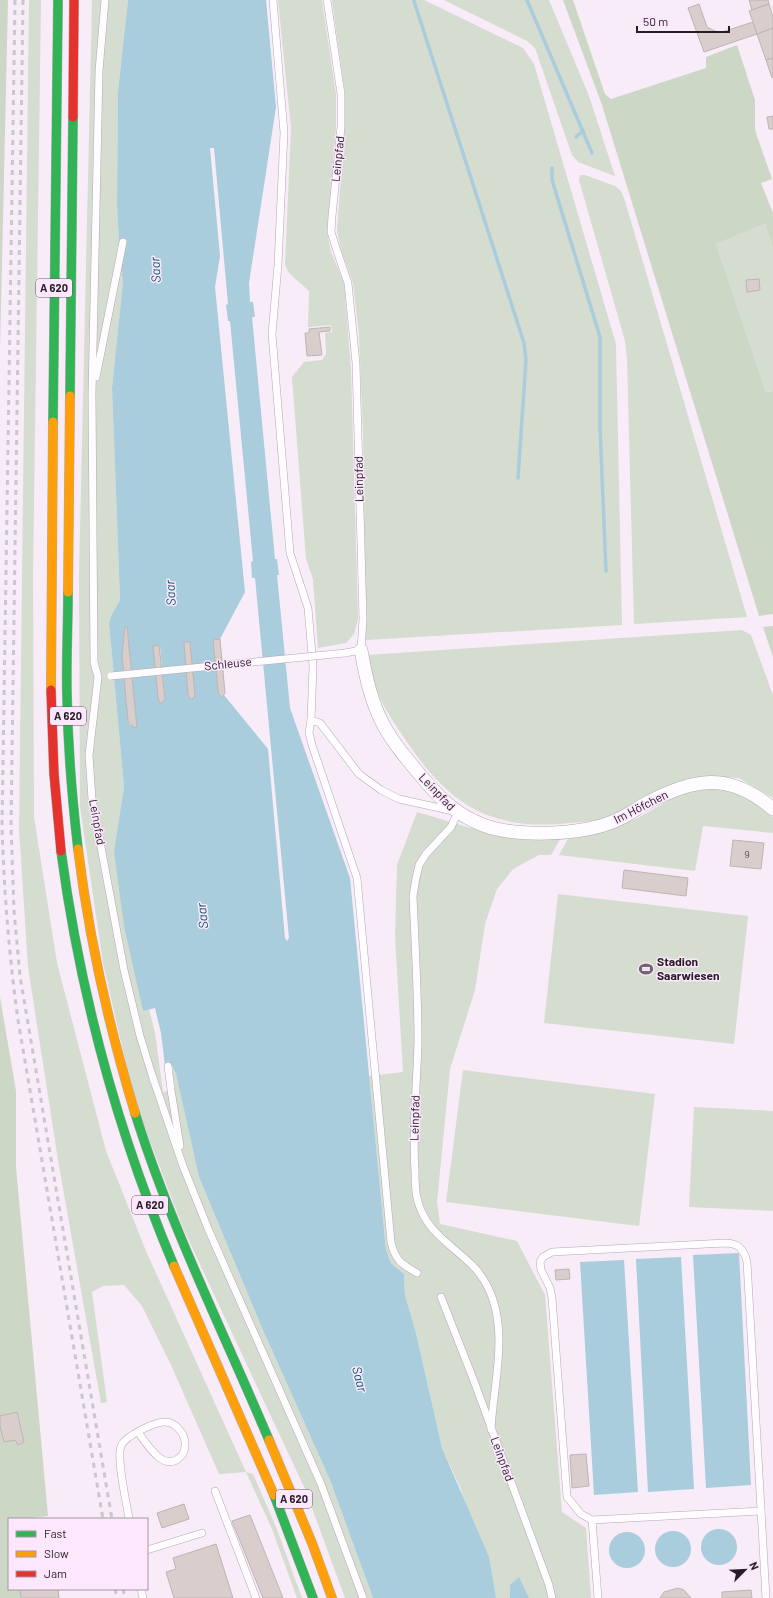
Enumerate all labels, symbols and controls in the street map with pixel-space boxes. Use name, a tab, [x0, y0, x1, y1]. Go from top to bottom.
scale bar	[637, 8, 729, 34]
text: 50 m	[643, 14, 668, 28]
street label: Leinpfad	[328, 135, 346, 183]
water label: Saar	[146, 256, 164, 283]
road number: A 620	[36, 279, 72, 297]
street label: Leinpfad	[351, 456, 365, 502]
water label: Saar	[161, 579, 179, 606]
street label: Schleuse	[204, 654, 252, 672]
road number: A 620	[50, 707, 86, 725]
street label: Leinpfad	[417, 770, 459, 813]
street label: Im Höfchen	[611, 787, 670, 826]
street label: Leinpfad	[87, 798, 109, 846]
house number: 9	[744, 848, 750, 860]
water label: Saar	[193, 902, 211, 930]
place label: Stadion Saarwiesen	[657, 954, 720, 982]
sports icon: Stadion Saarwiesen	[638, 961, 654, 977]
street label: Leinpfad	[406, 1095, 422, 1141]
road number: A 620	[132, 1196, 168, 1214]
water label: Saar	[349, 1365, 371, 1394]
street label: Leinpfad	[488, 1435, 517, 1483]
road number: A 620	[276, 1490, 312, 1508]
legend	[8, 1518, 148, 1590]
text: Fast	[44, 1526, 67, 1540]
text: Slow	[44, 1546, 69, 1560]
north arrow	[725, 1550, 765, 1590]
text: N	[747, 1560, 762, 1572]
text: Jam	[44, 1566, 67, 1580]

